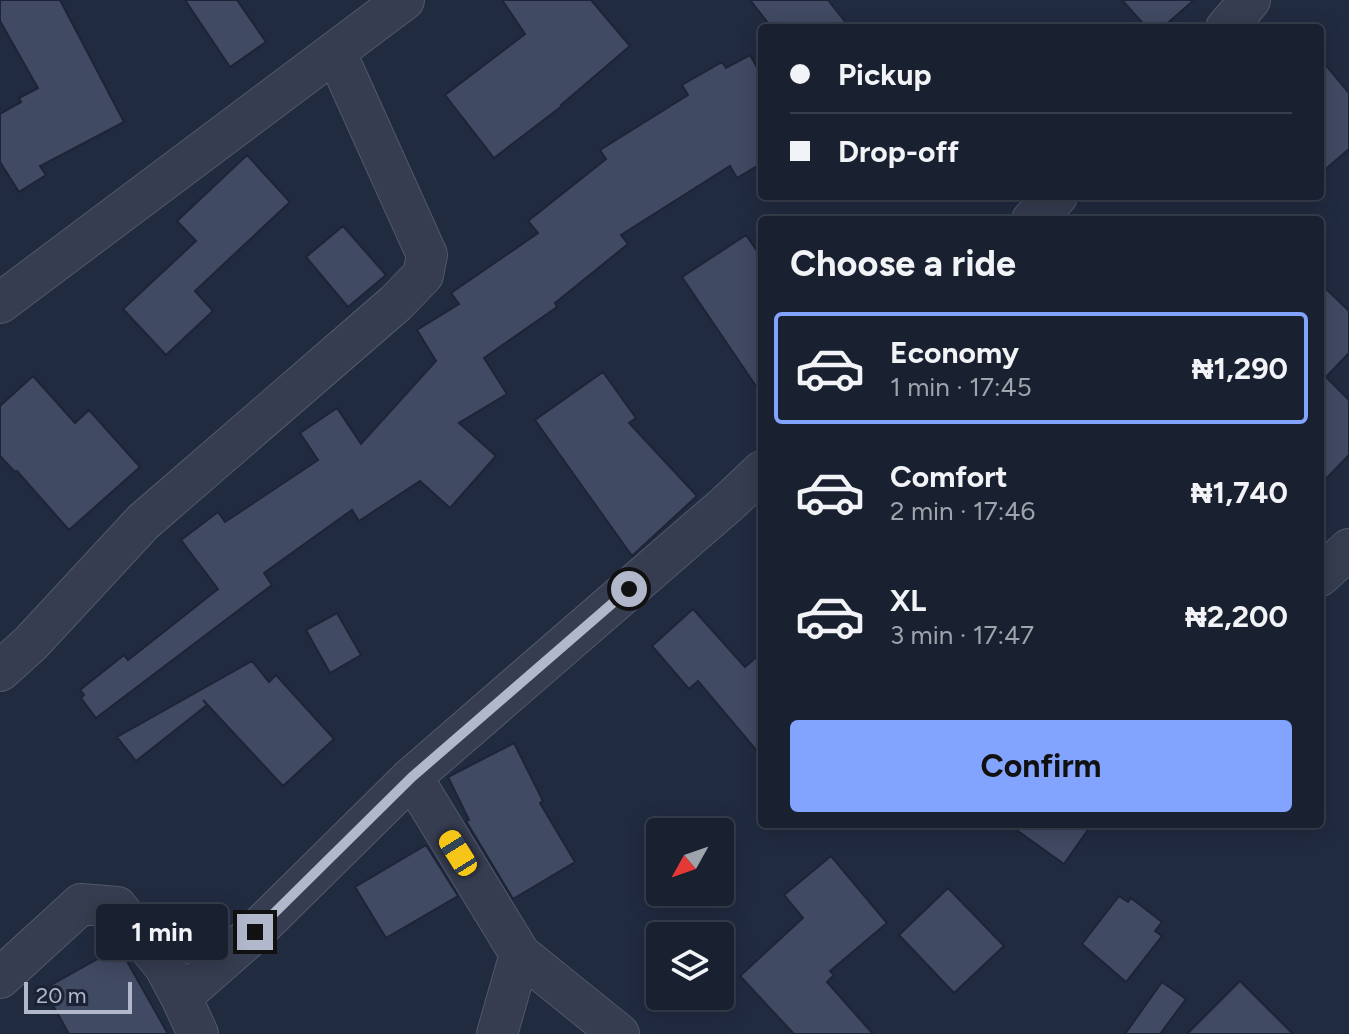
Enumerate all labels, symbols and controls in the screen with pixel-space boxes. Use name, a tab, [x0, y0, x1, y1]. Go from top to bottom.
text: Pickup	[838, 56, 932, 93]
text: Drop-off	[838, 133, 959, 170]
text: Choose a ride	[790, 242, 1016, 285]
icon: car	[794, 332, 866, 404]
text: Economy	[890, 334, 1019, 371]
text: ₦1,290	[1192, 350, 1288, 387]
text: 1 min · 17:45	[890, 371, 1032, 403]
icon: car	[794, 456, 866, 528]
text: Comfort	[890, 458, 1008, 495]
text: ₦1,740	[1191, 474, 1288, 511]
text: 2 min · 17:46	[890, 495, 1035, 527]
route start	[611, 571, 647, 607]
icon: car	[794, 580, 866, 652]
text: XL	[890, 582, 926, 619]
text: ₦2,200	[1185, 598, 1288, 635]
text: 3 min · 17:47	[890, 619, 1034, 651]
button: Confirm	[790, 720, 1292, 812]
north arrow	[646, 818, 734, 906]
map controls	[646, 818, 734, 1010]
car	[435, 826, 481, 880]
callout: 1 min	[95, 904, 227, 960]
route end	[237, 914, 273, 950]
text: 1 min	[131, 916, 193, 948]
button: layers	[646, 922, 734, 1010]
scale bar	[24, 978, 132, 1014]
text: 20 m	[36, 982, 87, 1009]

